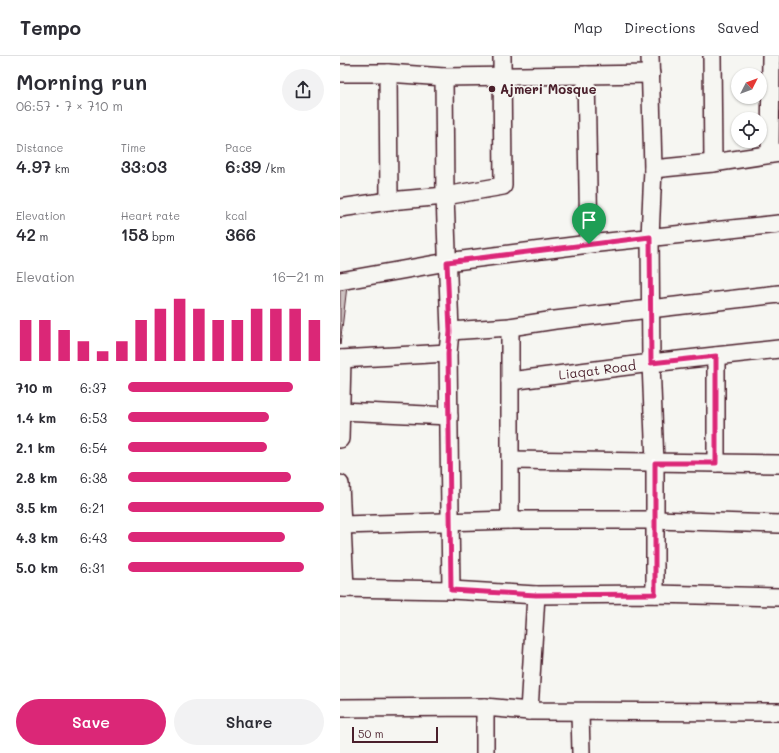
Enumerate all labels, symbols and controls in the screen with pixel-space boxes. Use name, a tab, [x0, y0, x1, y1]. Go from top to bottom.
text: Tempo	[20, 15, 81, 40]
text: Map	[574, 18, 602, 37]
text: Directions	[624, 18, 695, 37]
text: Saved	[717, 18, 759, 37]
text: Morning run	[16, 67, 147, 96]
north arrow	[731, 68, 767, 104]
map controls	[731, 68, 767, 148]
button: share	[282, 69, 324, 111]
place label: Ajmeri Mosque	[500, 80, 597, 97]
marker: Ajmeri Mosque	[487, 84, 497, 94]
text: 06:57 · 7 × 710 m	[16, 97, 123, 114]
button: locate	[731, 112, 767, 148]
text: Distance	[16, 140, 63, 155]
text: Time	[121, 140, 146, 155]
text: Pace	[225, 140, 252, 155]
text: 4.97	[16, 155, 51, 177]
text: 33:03	[121, 155, 167, 177]
text: 6:39	[225, 155, 261, 177]
text: km	[51, 161, 69, 176]
text: /km	[261, 161, 285, 176]
pin	[572, 203, 606, 244]
text: Elevation	[16, 208, 65, 223]
text: Heart rate	[121, 208, 180, 223]
text: kcal	[225, 208, 247, 223]
icon: arrive	[578, 209, 600, 231]
text: 42	[16, 223, 36, 245]
text: 158	[121, 223, 149, 245]
text: 366	[225, 223, 256, 245]
text: m	[36, 229, 48, 244]
text: bpm	[149, 229, 175, 244]
text: Elevation	[16, 268, 74, 285]
text: 16–21 m	[272, 268, 324, 285]
street label: Liaqat Road	[558, 356, 637, 383]
text: 710 m	[16, 379, 52, 396]
text: 6:37	[80, 379, 107, 396]
text: 1.4 km	[16, 409, 56, 426]
text: 6:53	[80, 409, 107, 426]
text: 2.1 km	[16, 439, 55, 456]
text: 6:54	[80, 439, 107, 456]
text: 2.8 km	[16, 469, 57, 486]
text: 6:38	[80, 469, 107, 486]
text: 3.5 km	[16, 499, 57, 516]
text: 6:21	[80, 499, 105, 516]
text: 4.3 km	[16, 529, 58, 546]
text: 6:43	[80, 529, 107, 546]
text: 5.0 km	[16, 559, 58, 576]
text: 6:31	[80, 559, 105, 576]
button: Save	[16, 699, 166, 745]
button: Share	[174, 699, 324, 745]
scale bar	[352, 725, 438, 744]
text: 50 m	[358, 726, 384, 741]

